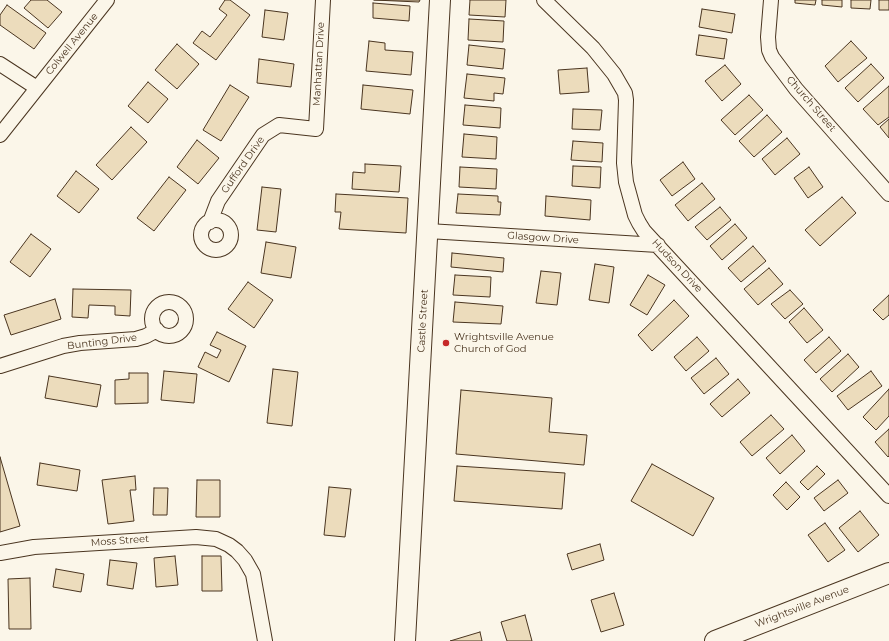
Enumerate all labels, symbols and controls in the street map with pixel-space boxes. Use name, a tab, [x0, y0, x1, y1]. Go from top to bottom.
street label: Colwell Avenue	[43, 11, 101, 77]
street label: Manhattan Drive	[311, 22, 327, 106]
street label: Church Street	[784, 74, 838, 134]
street label: Gufford Drive	[219, 134, 267, 196]
street label: Glasgow Drive	[507, 230, 579, 246]
street label: Hudson Drive	[649, 237, 705, 295]
street label: Castle Street	[415, 289, 431, 353]
place label: Wrightsville Avenue Church of God	[454, 331, 554, 354]
street label: Bunting Drive	[66, 332, 138, 352]
marker: Wrightsville Avenue Church of God	[441, 338, 451, 348]
street label: Moss Street	[90, 533, 150, 549]
street label: Wrightsville Avenue	[753, 584, 851, 630]

